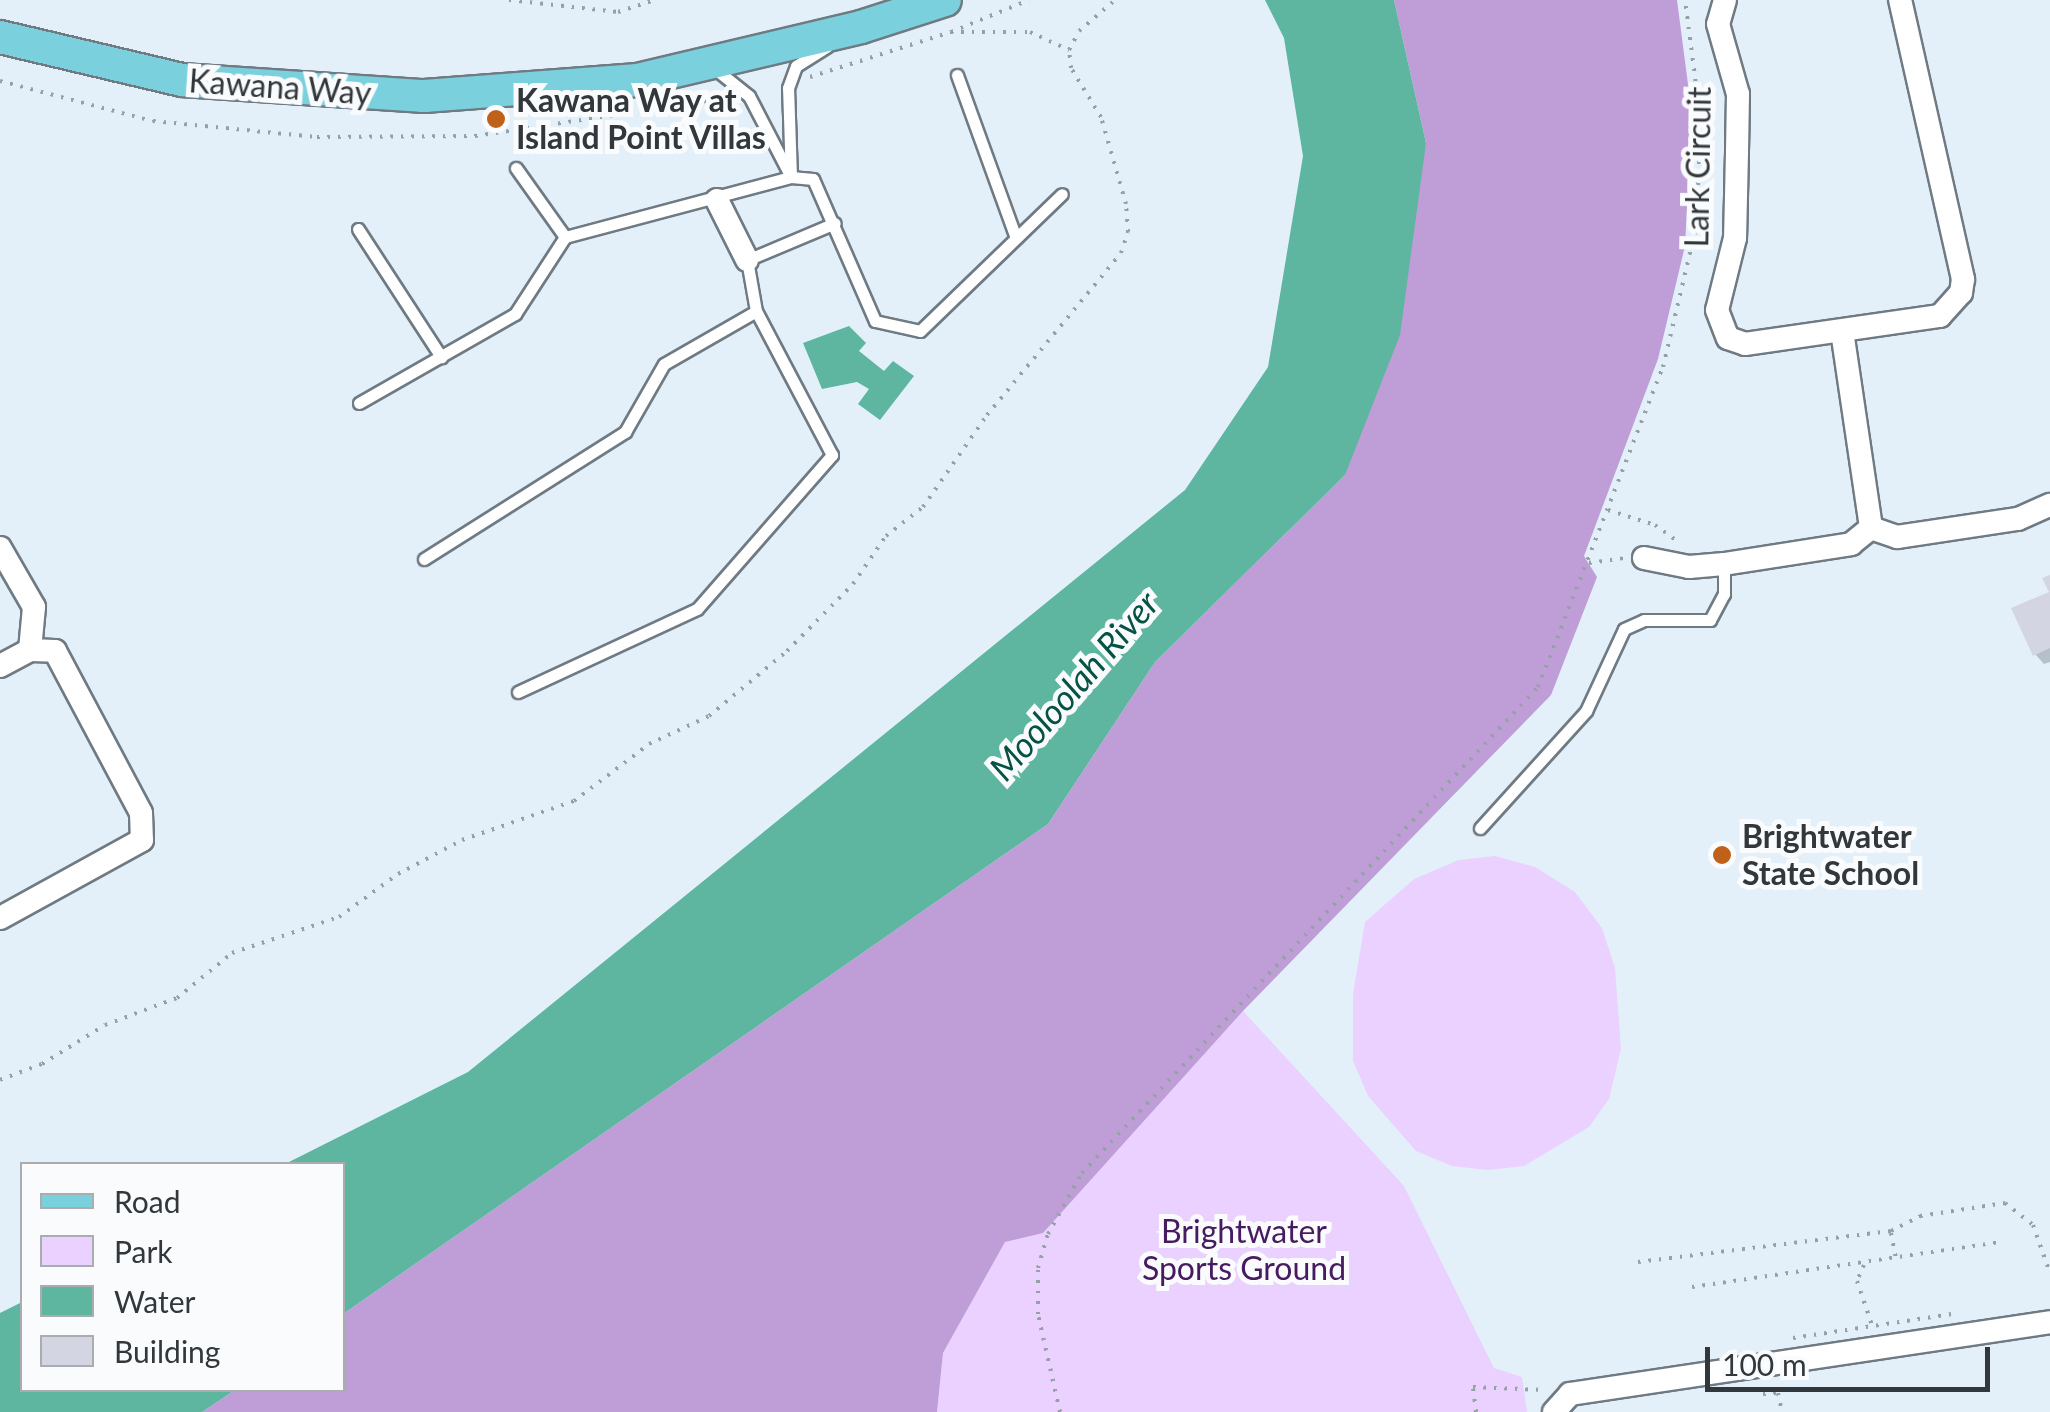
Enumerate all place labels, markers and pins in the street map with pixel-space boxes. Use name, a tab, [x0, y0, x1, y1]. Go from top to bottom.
place label: Kawana Way at Island Point Villas	[516, 82, 767, 157]
marker: Kawana Way at Island Point Villas	[485, 108, 507, 130]
place label: Brightwater State School	[1742, 818, 1919, 893]
marker: Brightwater State School	[1711, 844, 1733, 866]

